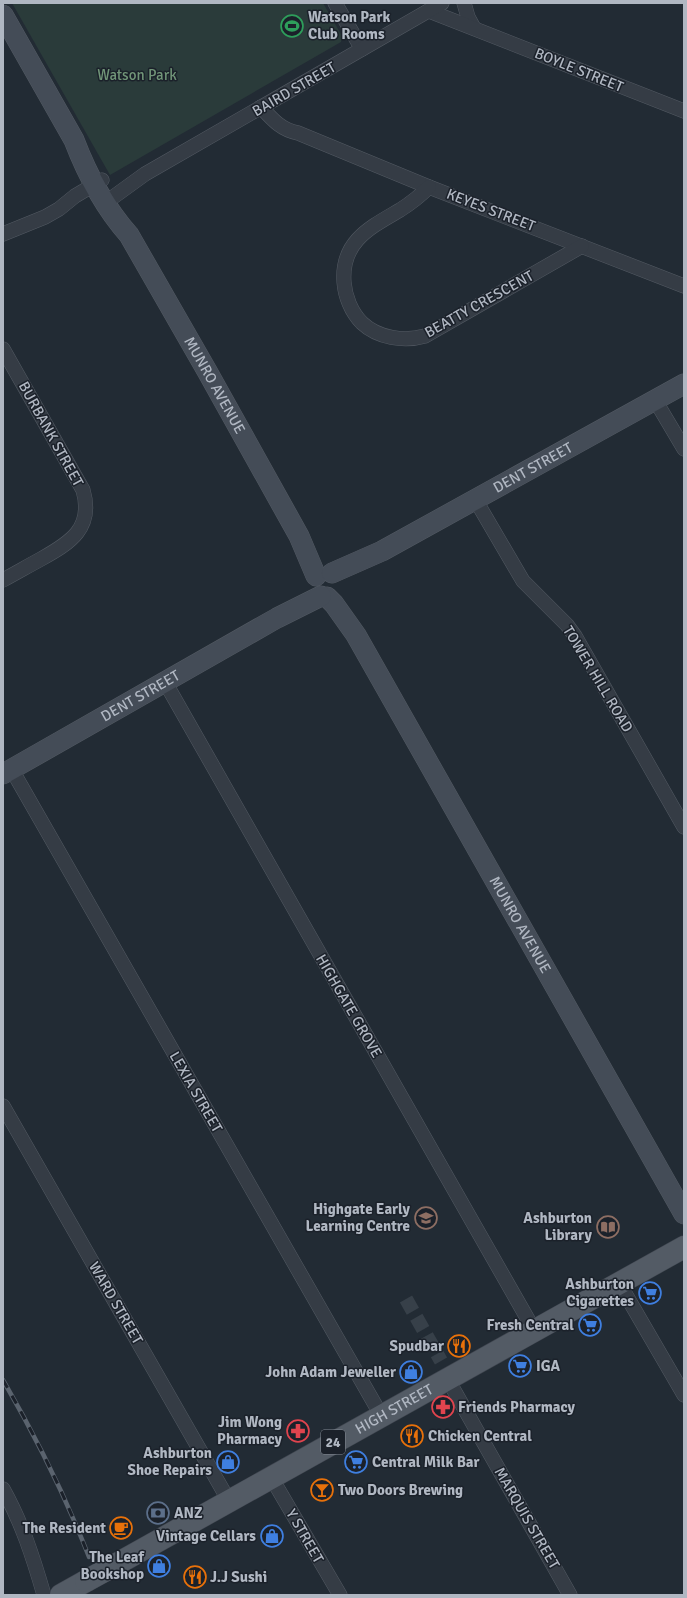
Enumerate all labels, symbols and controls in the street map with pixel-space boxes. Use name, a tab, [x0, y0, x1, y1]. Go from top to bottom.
place label: Watson Park Club Rooms	[308, 8, 390, 43]
sports icon: Watson Park Club Rooms	[279, 13, 305, 39]
street label: BOYLE STREET	[532, 44, 627, 96]
street label: BAIRD STREET	[249, 58, 339, 120]
park label: Watson Park	[97, 66, 177, 84]
street label: KEYES STREET	[444, 185, 539, 235]
street label: BEATTY CRESCENT	[421, 266, 537, 341]
street label: MUNRO AVENUE	[180, 333, 249, 437]
street label: BURBANK STREET	[15, 378, 88, 490]
street label: DENT STREET	[490, 438, 576, 497]
street label: TOWER HILL ROAD	[559, 623, 637, 735]
street label: DENT STREET	[98, 666, 183, 725]
street label: MUNRO AVENUE	[486, 873, 555, 976]
street label: HIGHGATE GROVE	[312, 951, 386, 1061]
street label: LEXIA STREET	[166, 1048, 227, 1136]
place label: Highgate Early Learning Centre	[305, 1200, 411, 1235]
school or university icon: Highgate Early Learning Centre	[413, 1205, 439, 1231]
place label: Ashburton Library	[523, 1209, 593, 1244]
library icon: Ashburton Library	[595, 1214, 621, 1240]
street label: WARD STREET	[85, 1259, 147, 1348]
place label: Ashburton Cigarettes	[565, 1275, 634, 1310]
supermarket icon: Ashburton Cigarettes	[637, 1280, 663, 1306]
supermarket icon: Fresh Central	[577, 1312, 603, 1338]
place label: Fresh Central	[487, 1316, 574, 1334]
restaurant icon: Spudbar	[446, 1333, 472, 1359]
place label: Spudbar	[390, 1337, 444, 1355]
supermarket icon: IGA	[507, 1353, 533, 1379]
place label: IGA	[536, 1357, 561, 1375]
shop icon: John Adam Jeweller	[398, 1359, 424, 1385]
place label: John Adam Jeweller	[265, 1363, 396, 1381]
street label: HIGH STREET	[352, 1380, 437, 1438]
pharmacy icon: Friends Pharmacy	[430, 1394, 456, 1420]
place label: Friends Pharmacy	[458, 1398, 576, 1416]
place label: Jim Wong Pharmacy	[217, 1413, 283, 1448]
pharmacy icon: Jim Wong Pharmacy	[285, 1418, 311, 1444]
restaurant icon: Chicken Central	[399, 1423, 425, 1449]
place label: Chicken Central	[428, 1427, 532, 1445]
road number: 24	[321, 1430, 345, 1454]
place label: Ashburton Shoe Repairs	[128, 1444, 212, 1479]
shop icon: Ashburton Shoe Repairs	[215, 1449, 241, 1475]
supermarket icon: Central Milk Bar	[343, 1449, 369, 1475]
place label: Central Milk Bar	[372, 1453, 480, 1471]
street label: MARQUIS STREET	[491, 1464, 564, 1573]
bar icon: Two Doors Brewing	[309, 1477, 335, 1503]
place label: Two Doors Brewing	[338, 1481, 463, 1499]
bank icon: ANZ	[145, 1500, 171, 1526]
place label: ANZ	[174, 1504, 203, 1522]
street label: Y STREET	[282, 1506, 328, 1567]
cafe icon: The Resident	[108, 1515, 134, 1541]
place label: The Resident	[22, 1519, 106, 1537]
shop icon: Vintage Cellars	[259, 1523, 285, 1549]
place label: Vintage Cellars	[156, 1527, 256, 1545]
place label: The Leaf Bookshop	[81, 1548, 146, 1583]
shop icon: The Leaf Bookshop	[146, 1553, 172, 1579]
restaurant icon: J.J Sushi	[182, 1564, 208, 1590]
place label: J.J Sushi	[210, 1568, 267, 1586]

